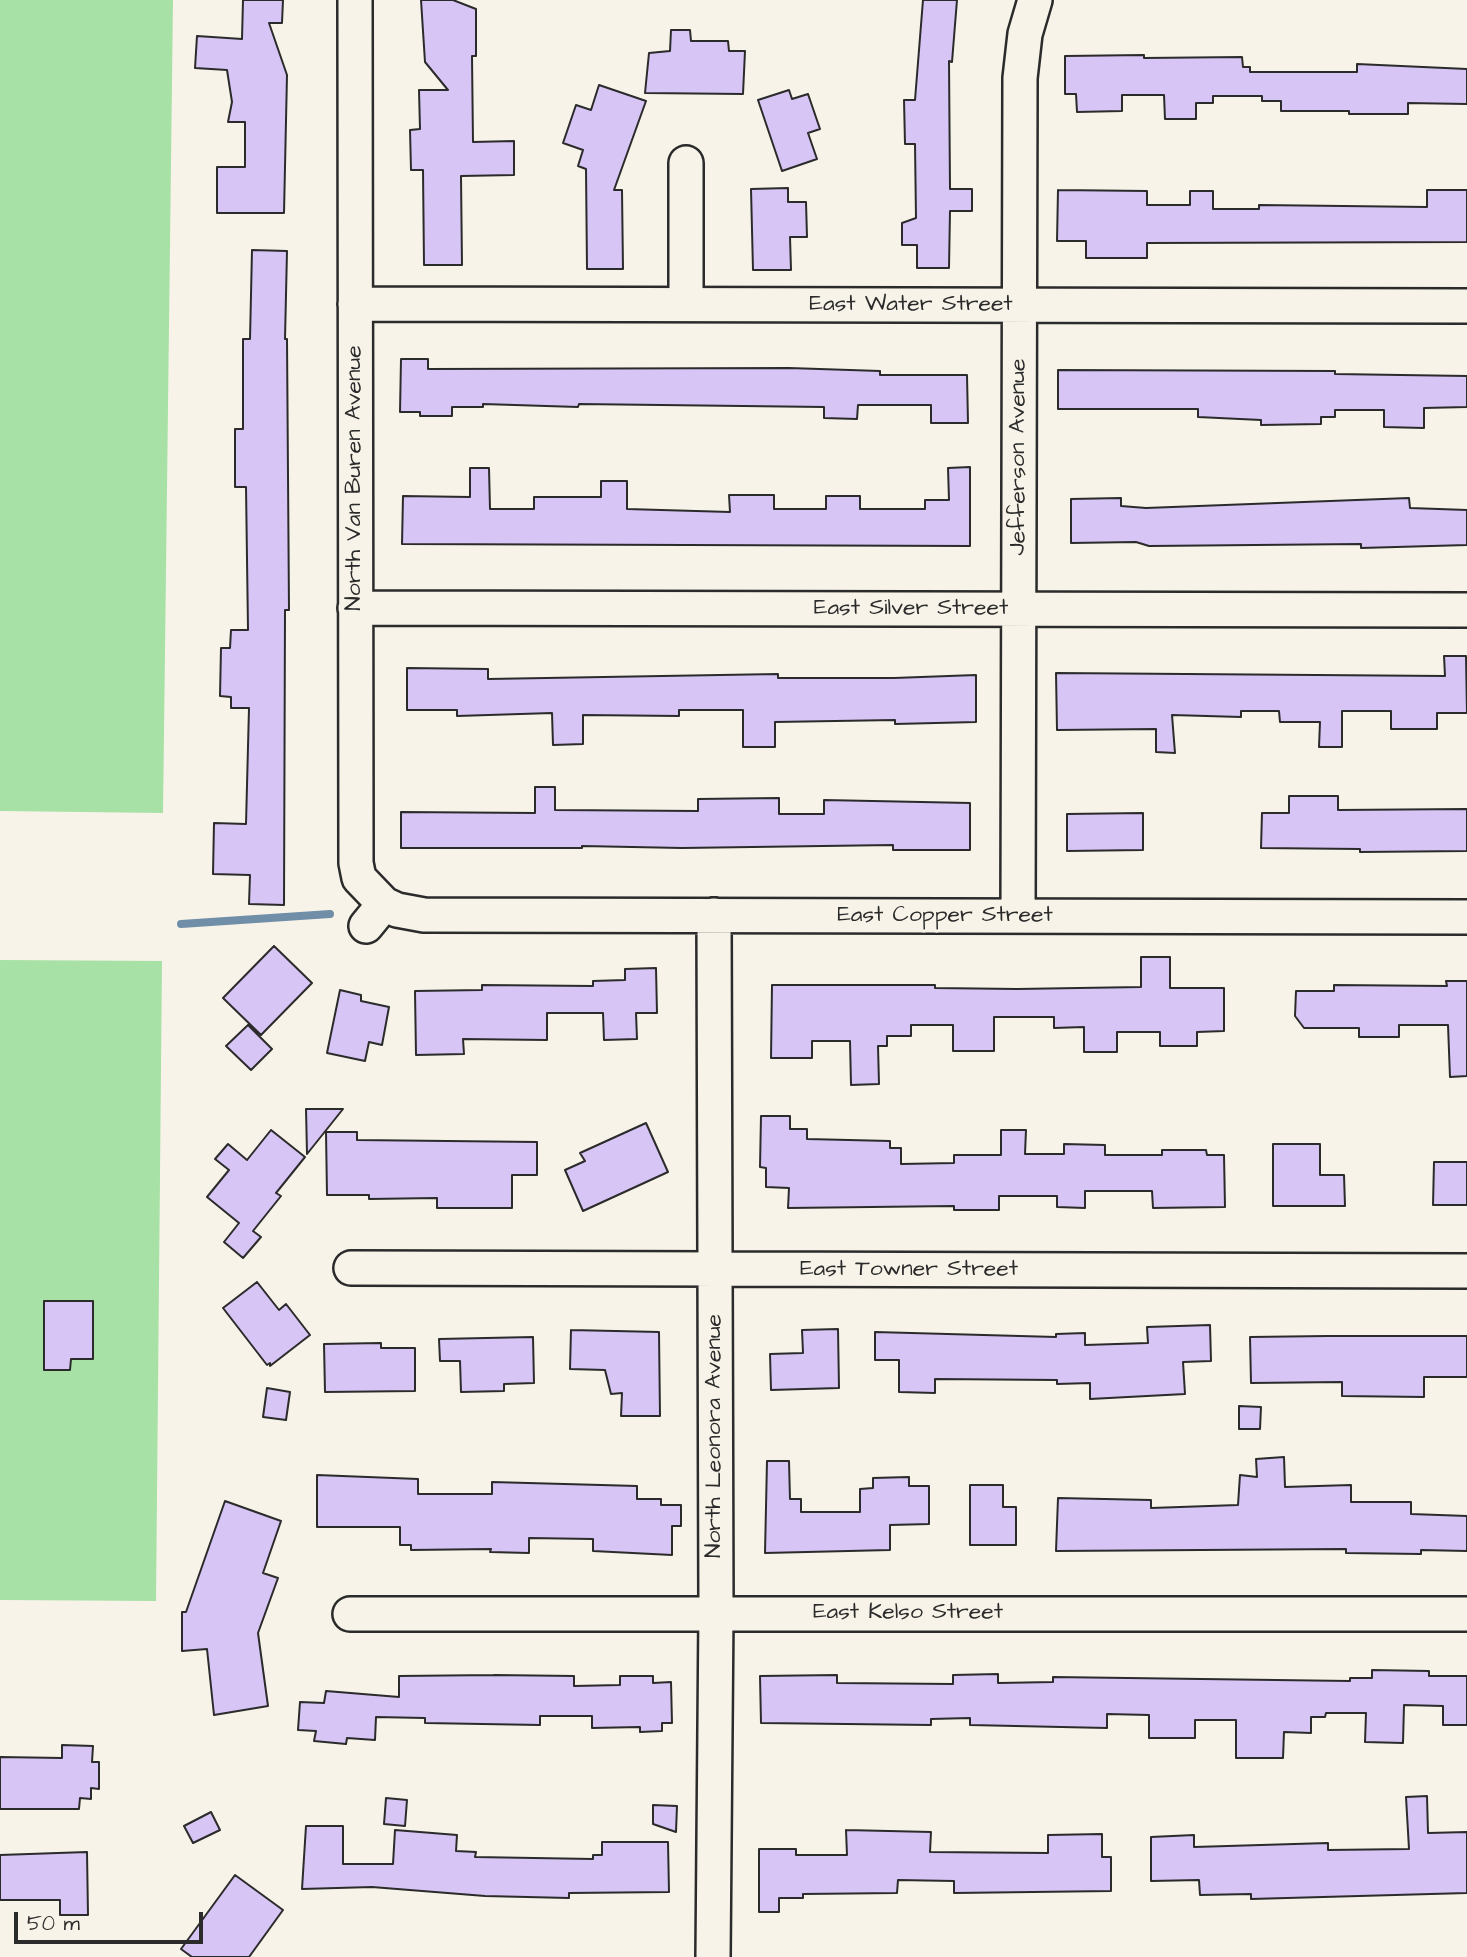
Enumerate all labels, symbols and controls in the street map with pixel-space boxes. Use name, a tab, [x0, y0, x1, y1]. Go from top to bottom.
street label: East Water Street	[809, 291, 1013, 319]
street label: North Van Buren Avenue	[341, 345, 369, 611]
street label: Jefferson Avenue	[1005, 359, 1033, 555]
street label: East Silver Street	[814, 595, 1008, 623]
street label: East Copper Street	[837, 902, 1053, 930]
street label: East Towner Street	[800, 1256, 1018, 1284]
street label: North Leonora Avenue	[701, 1314, 729, 1558]
street label: East Kelso Street	[813, 1599, 1003, 1627]
scale bar	[18, 1898, 206, 1942]
text: 50 m	[27, 1909, 80, 1938]

